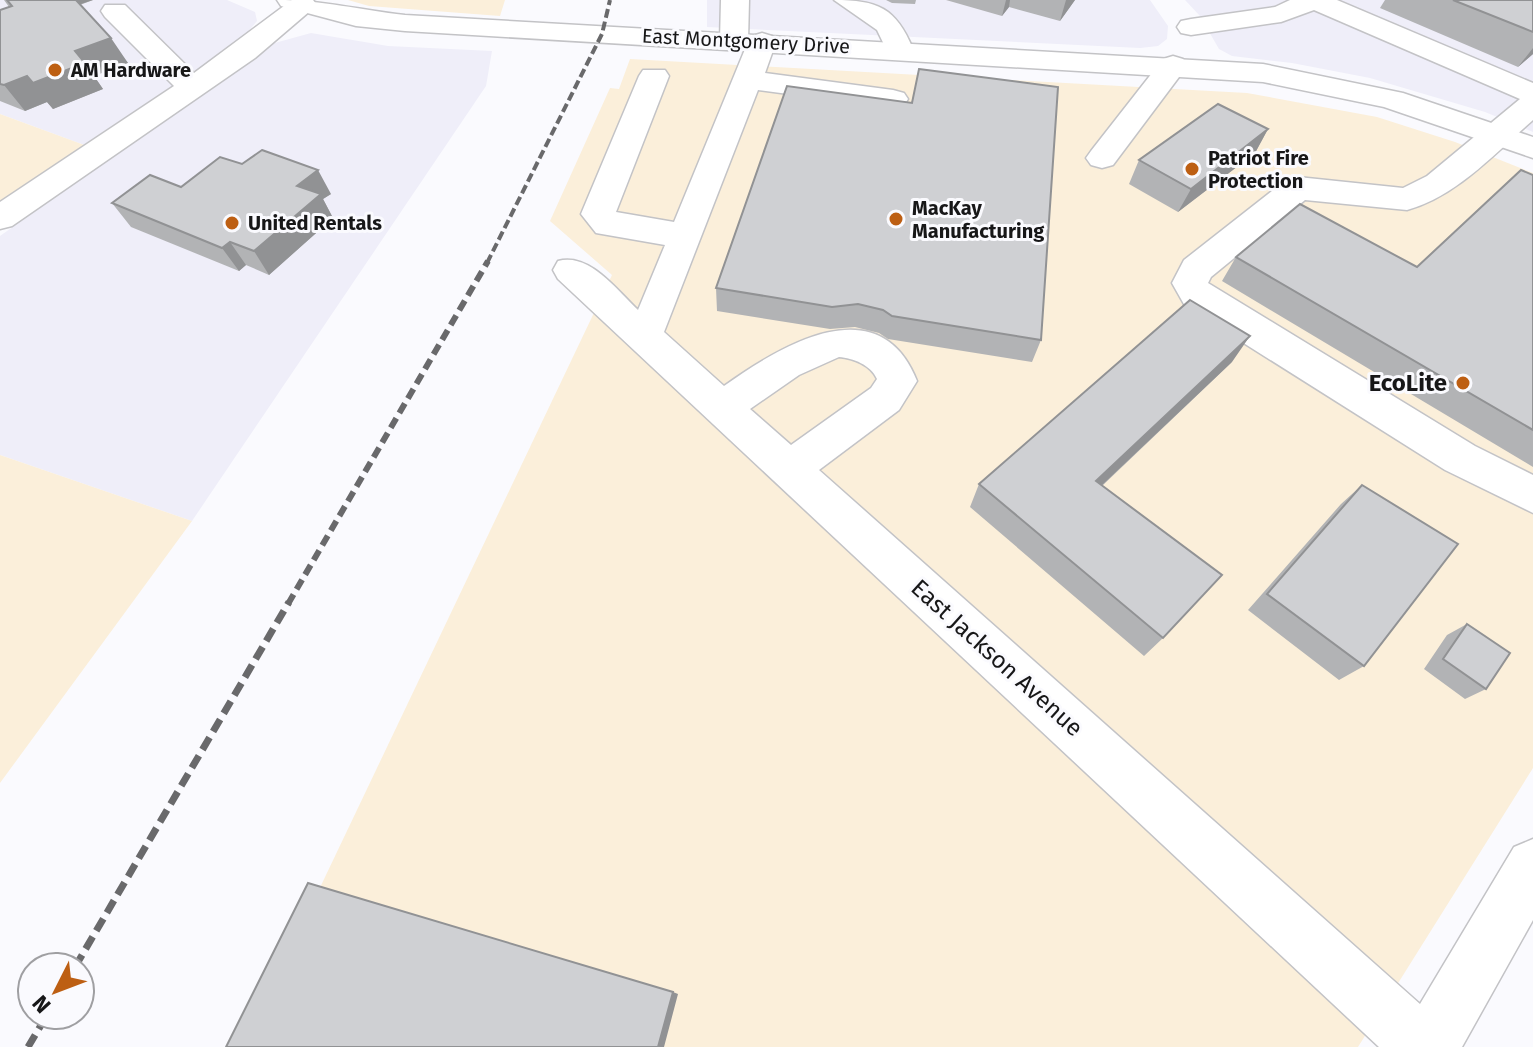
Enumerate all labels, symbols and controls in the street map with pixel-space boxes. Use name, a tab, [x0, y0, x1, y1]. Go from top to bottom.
street label: East Montgomery Drive	[641, 24, 851, 58]
place label: AM Hardware	[70, 58, 191, 82]
marker: AM Hardware	[46, 61, 64, 79]
place label: Patriot Fire Protection	[1208, 146, 1309, 193]
marker: Patriot Fire Protection	[1183, 160, 1201, 178]
place label: MacKay Manufacturing	[912, 196, 1045, 243]
marker: MacKay Manufacturing	[887, 210, 905, 228]
place label: United Rentals	[248, 211, 382, 235]
marker: United Rentals	[223, 214, 241, 232]
place label: EcoLite	[1369, 369, 1447, 397]
marker: EcoLite	[1454, 374, 1472, 392]
street label: East Jackson Avenue	[906, 574, 1088, 742]
north arrow	[16, 951, 96, 1031]
text: N	[27, 990, 56, 1019]

